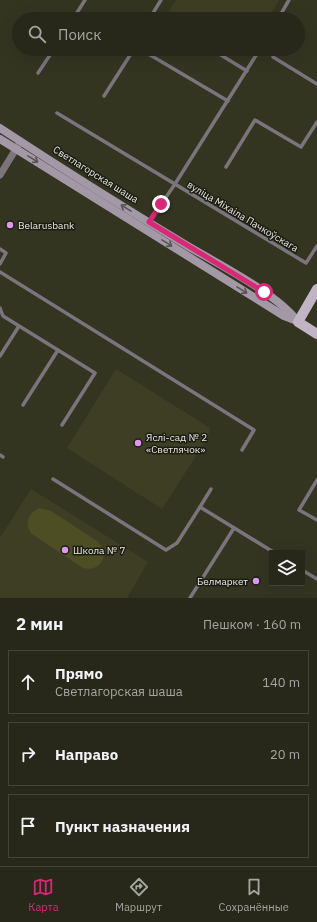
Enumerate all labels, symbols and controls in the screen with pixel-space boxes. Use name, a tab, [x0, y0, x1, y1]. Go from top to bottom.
search box	[12, 12, 305, 56]
icon: search	[26, 23, 48, 45]
text: Поиск	[58, 25, 101, 44]
street label: Светлагорская шаша	[51, 143, 141, 206]
one-way arrow	[27, 156, 39, 164]
street label: вуліца Міхаіла Пачкоўскага	[185, 178, 301, 255]
route end	[152, 195, 170, 213]
one-way arrow	[120, 203, 132, 211]
place label: Belarusbank	[18, 219, 75, 232]
marker: Belarusbank	[5, 220, 15, 230]
one-way arrow	[161, 239, 172, 247]
route start	[255, 283, 273, 301]
one-way arrow	[236, 286, 248, 294]
place label: Яслі-сад № 2 «Светлячок»	[146, 431, 207, 456]
marker: Яслі-сад № 2 «Светлячок»	[133, 438, 143, 448]
place label: Школа № 7	[73, 544, 125, 557]
marker: Школа № 7	[60, 545, 70, 555]
map controls	[269, 550, 305, 586]
button: layers	[269, 550, 305, 586]
place label: Белмаркет	[197, 575, 248, 588]
marker: Белмаркет	[251, 576, 261, 586]
text: 2 мин	[16, 613, 63, 635]
text: Пешком · 160 m	[203, 616, 301, 633]
text: Прямо	[55, 664, 103, 683]
icon: ahead	[17, 671, 39, 693]
text: 140 m	[262, 674, 300, 691]
text: Светлагорская шаша	[55, 683, 183, 700]
icon: right	[17, 743, 39, 765]
text: Направо	[55, 745, 118, 764]
text: 20 m	[270, 746, 300, 763]
icon: arrive	[17, 815, 39, 837]
text: Пункт назначения	[55, 817, 190, 836]
tab: Карта	[28, 876, 59, 914]
tab: Маршрут	[115, 876, 162, 914]
tab: Сохранённые	[219, 876, 289, 914]

